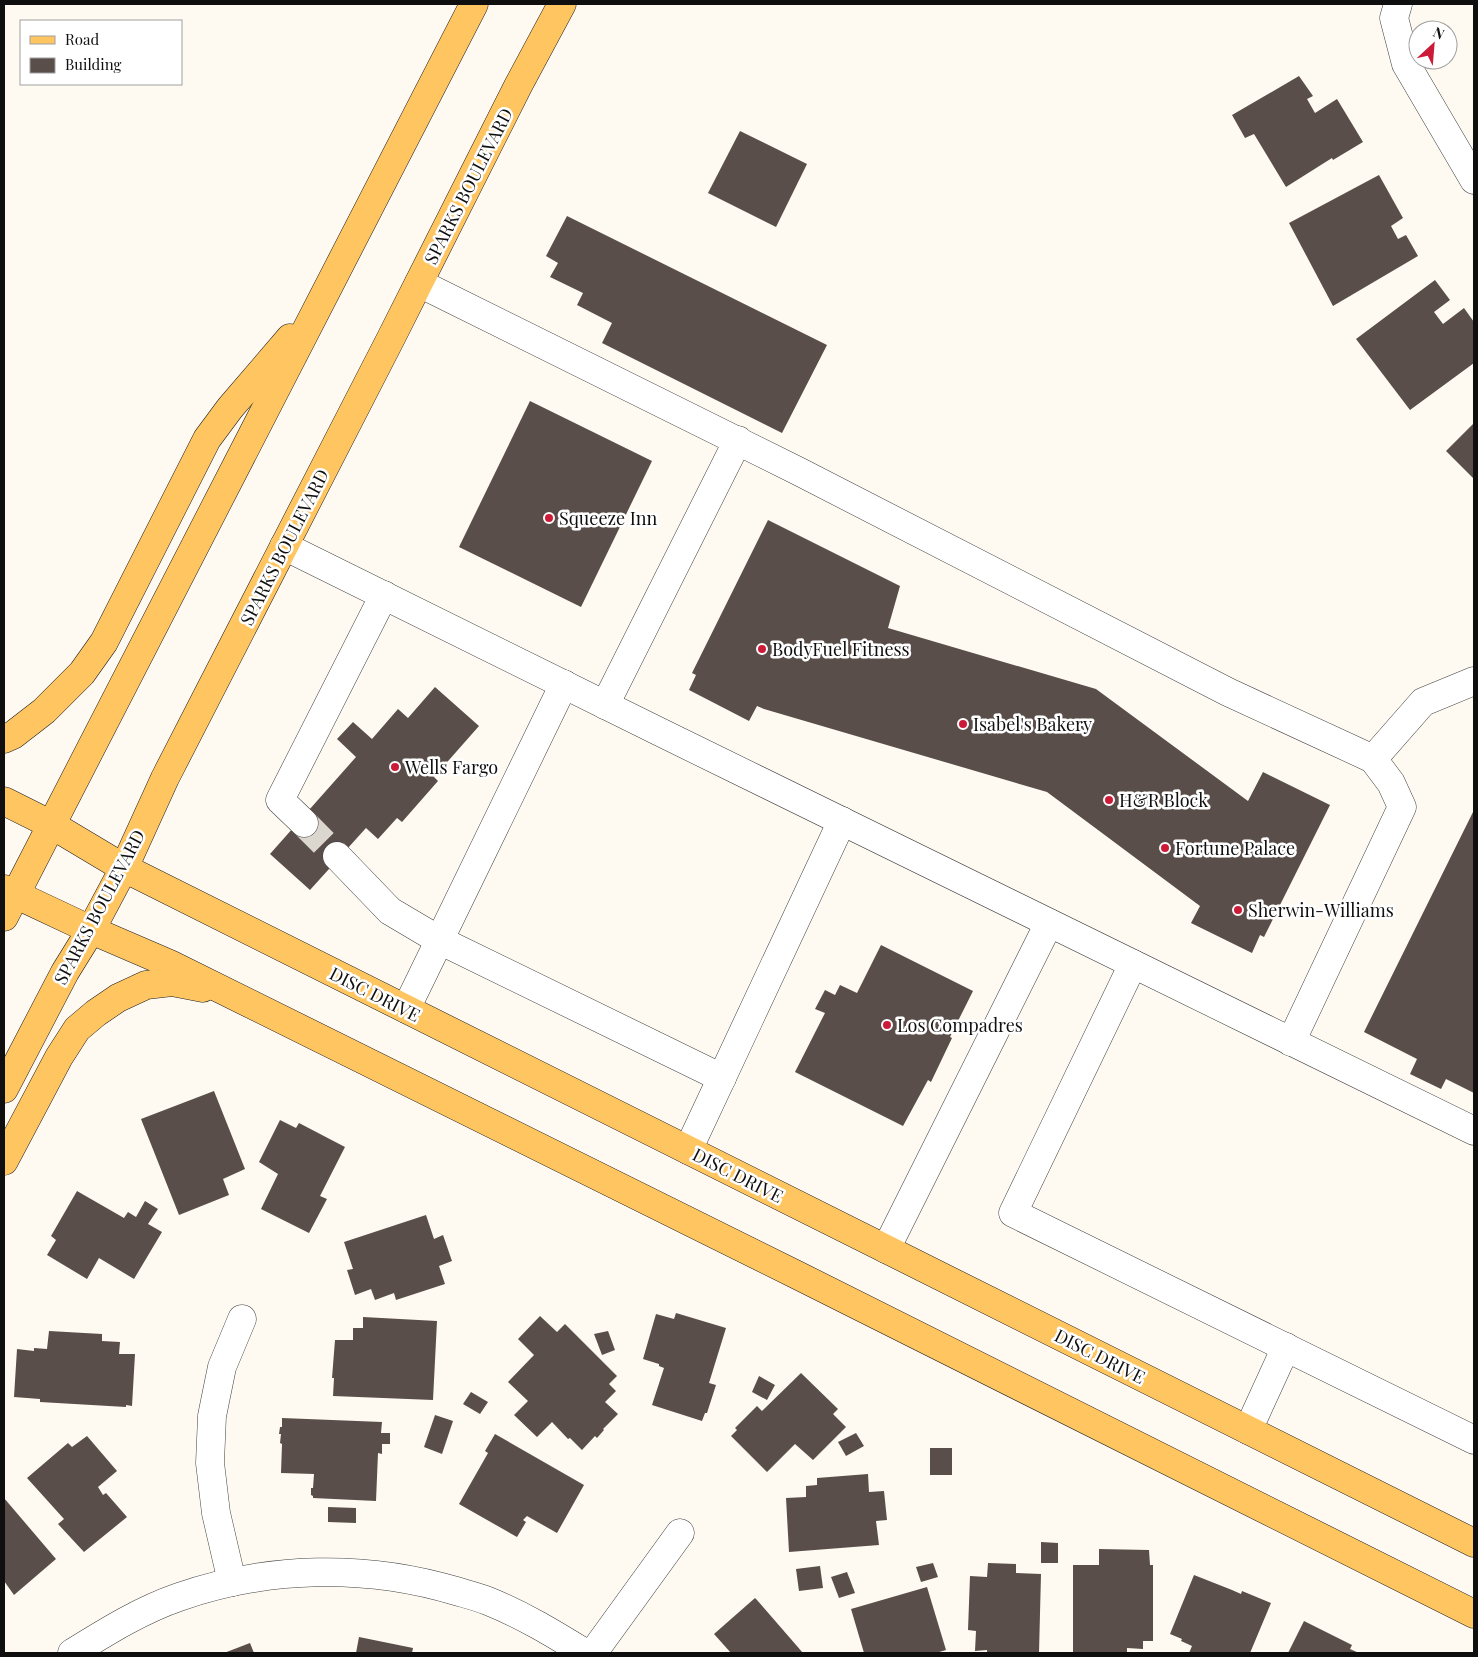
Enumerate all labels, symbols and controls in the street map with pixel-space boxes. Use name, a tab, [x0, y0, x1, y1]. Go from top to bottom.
legend	[20, 20, 182, 85]
north arrow	[1408, 20, 1458, 70]
text: N	[1430, 22, 1448, 44]
text: Road	[65, 29, 99, 49]
text: Building	[65, 54, 122, 74]
street label: SPARKS BOULEVARD	[418, 104, 518, 268]
street label: SPARKS BOULEVARD	[234, 465, 334, 629]
place label: Squeeze Inn	[559, 506, 658, 530]
marker: Squeeze Inn	[543, 512, 555, 524]
place label: BodyFuel Fitness	[772, 637, 910, 661]
marker: BodyFuel Fitness	[756, 643, 768, 655]
place label: Isabel's Bakery	[973, 712, 1092, 736]
marker: Isabel's Bakery	[957, 718, 969, 730]
place label: Wells Fargo	[404, 755, 498, 779]
marker: Wells Fargo	[389, 761, 401, 773]
place label: H&R Block	[1119, 788, 1208, 812]
marker: H&R Block	[1103, 794, 1115, 806]
street label: SPARKS BOULEVARD	[48, 825, 150, 989]
place label: Fortune Palace	[1175, 836, 1295, 860]
marker: Fortune Palace	[1159, 842, 1171, 854]
place label: Sherwin-Williams	[1248, 898, 1394, 922]
marker: Sherwin-Williams	[1232, 904, 1244, 916]
street label: DISC DRIVE	[326, 961, 424, 1027]
place label: Los Compadres	[897, 1013, 1023, 1037]
marker: Los Compadres	[881, 1019, 893, 1031]
street label: DISC DRIVE	[689, 1142, 787, 1208]
street label: DISC DRIVE	[1051, 1323, 1149, 1389]

